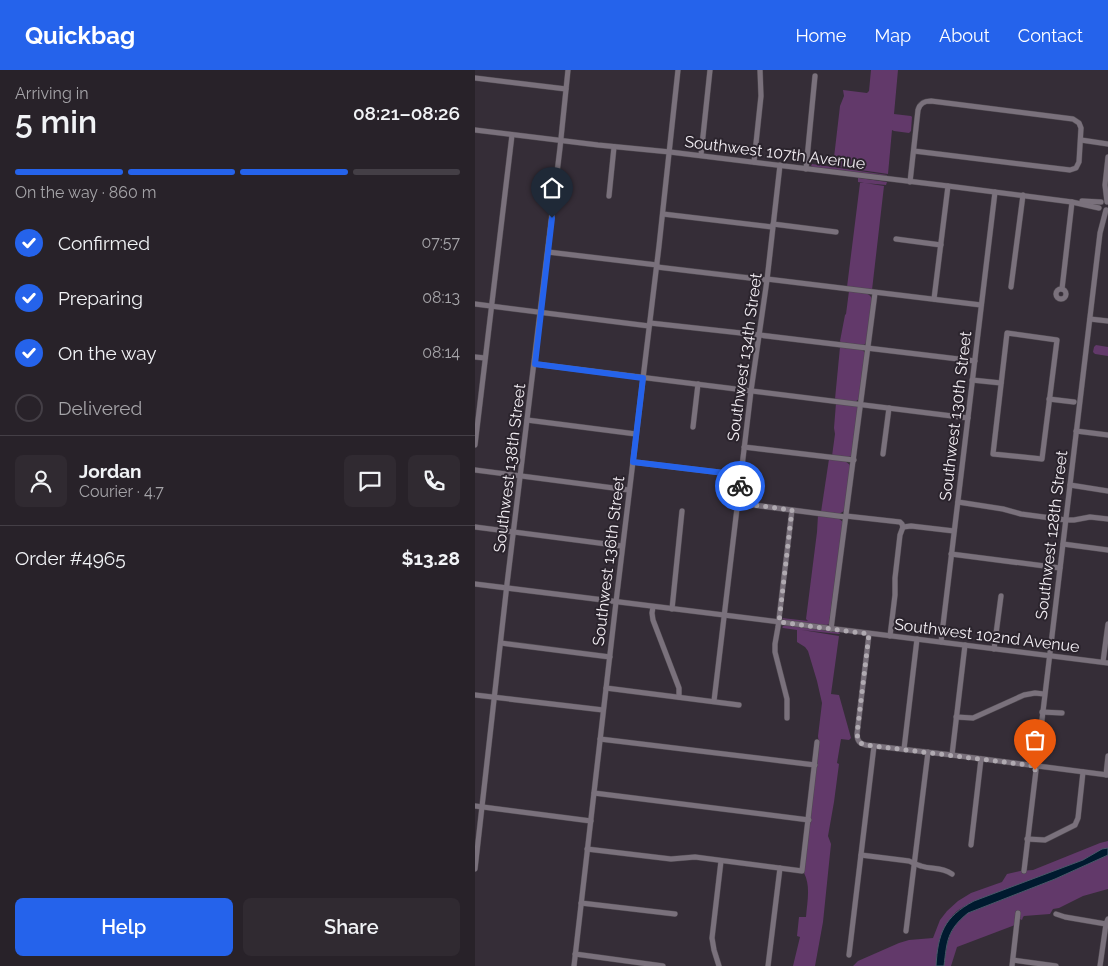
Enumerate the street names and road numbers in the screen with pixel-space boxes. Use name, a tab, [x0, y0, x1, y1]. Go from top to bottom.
street label: Southwest 107th Avenue	[683, 132, 866, 173]
street label: Southwest 134th Street	[723, 271, 766, 442]
street label: Southwest 130th Street	[936, 329, 975, 502]
street label: Southwest 138th Street	[490, 382, 529, 554]
street label: Southwest 128th Street	[1032, 449, 1071, 621]
street label: Southwest 136th Street	[589, 475, 628, 647]
street label: Southwest 102nd Avenue	[893, 615, 1081, 656]

